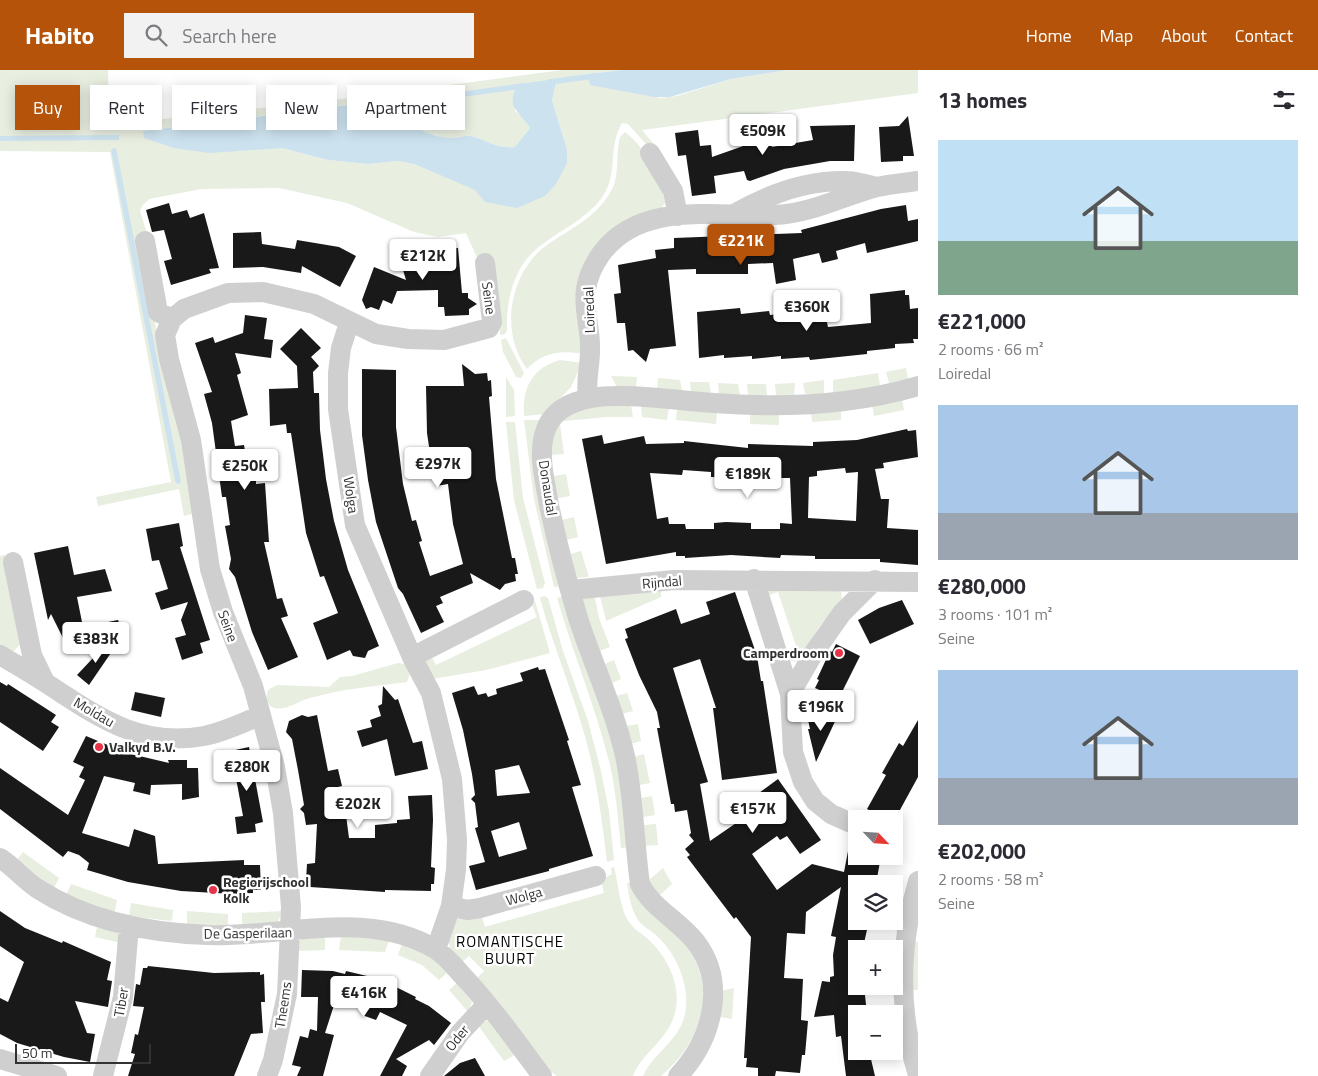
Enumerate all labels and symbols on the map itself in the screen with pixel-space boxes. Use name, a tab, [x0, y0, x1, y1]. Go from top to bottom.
pin: €509K	[728, 114, 798, 156]
pin: €221K	[706, 224, 776, 266]
pin: €212K	[388, 238, 458, 281]
street label: Seine	[477, 281, 502, 315]
street label: Loiredal	[577, 286, 600, 334]
pin: €360K	[772, 290, 842, 332]
pin: €297K	[403, 446, 473, 489]
pin: €250K	[210, 448, 280, 491]
pin: €189K	[713, 456, 783, 499]
street label: Donaudal	[534, 459, 563, 517]
street label: Wolga	[339, 475, 364, 515]
street label: Rijndal	[641, 569, 683, 594]
street label: Seine	[213, 607, 244, 645]
pin: €383K	[61, 622, 131, 664]
place label: Camperdroom	[743, 642, 829, 663]
marker: Camperdroom	[833, 647, 845, 659]
pin: €196K	[786, 690, 856, 732]
street label: Moldau	[70, 691, 119, 732]
place label: Valkyd B.V.	[109, 736, 176, 757]
marker: Valkyd B.V.	[93, 741, 105, 753]
pin: €280K	[212, 750, 282, 792]
pin: €202K	[323, 786, 393, 829]
pin: €157K	[718, 792, 788, 834]
north arrow	[848, 810, 902, 865]
place label: Regiorijschool Kolk	[223, 871, 309, 908]
street label: Wolga	[503, 881, 544, 910]
marker: Regiorijschool Kolk	[207, 884, 219, 896]
street label: De Gasperilaan	[204, 921, 292, 944]
district label: ROMANTISCHE BUURT	[456, 930, 564, 970]
pin: €416K	[329, 976, 399, 1018]
street label: Theems	[268, 980, 297, 1030]
street label: Tiber	[108, 985, 133, 1018]
street label: Oder	[439, 1020, 474, 1055]
scale bar	[15, 1041, 151, 1064]

